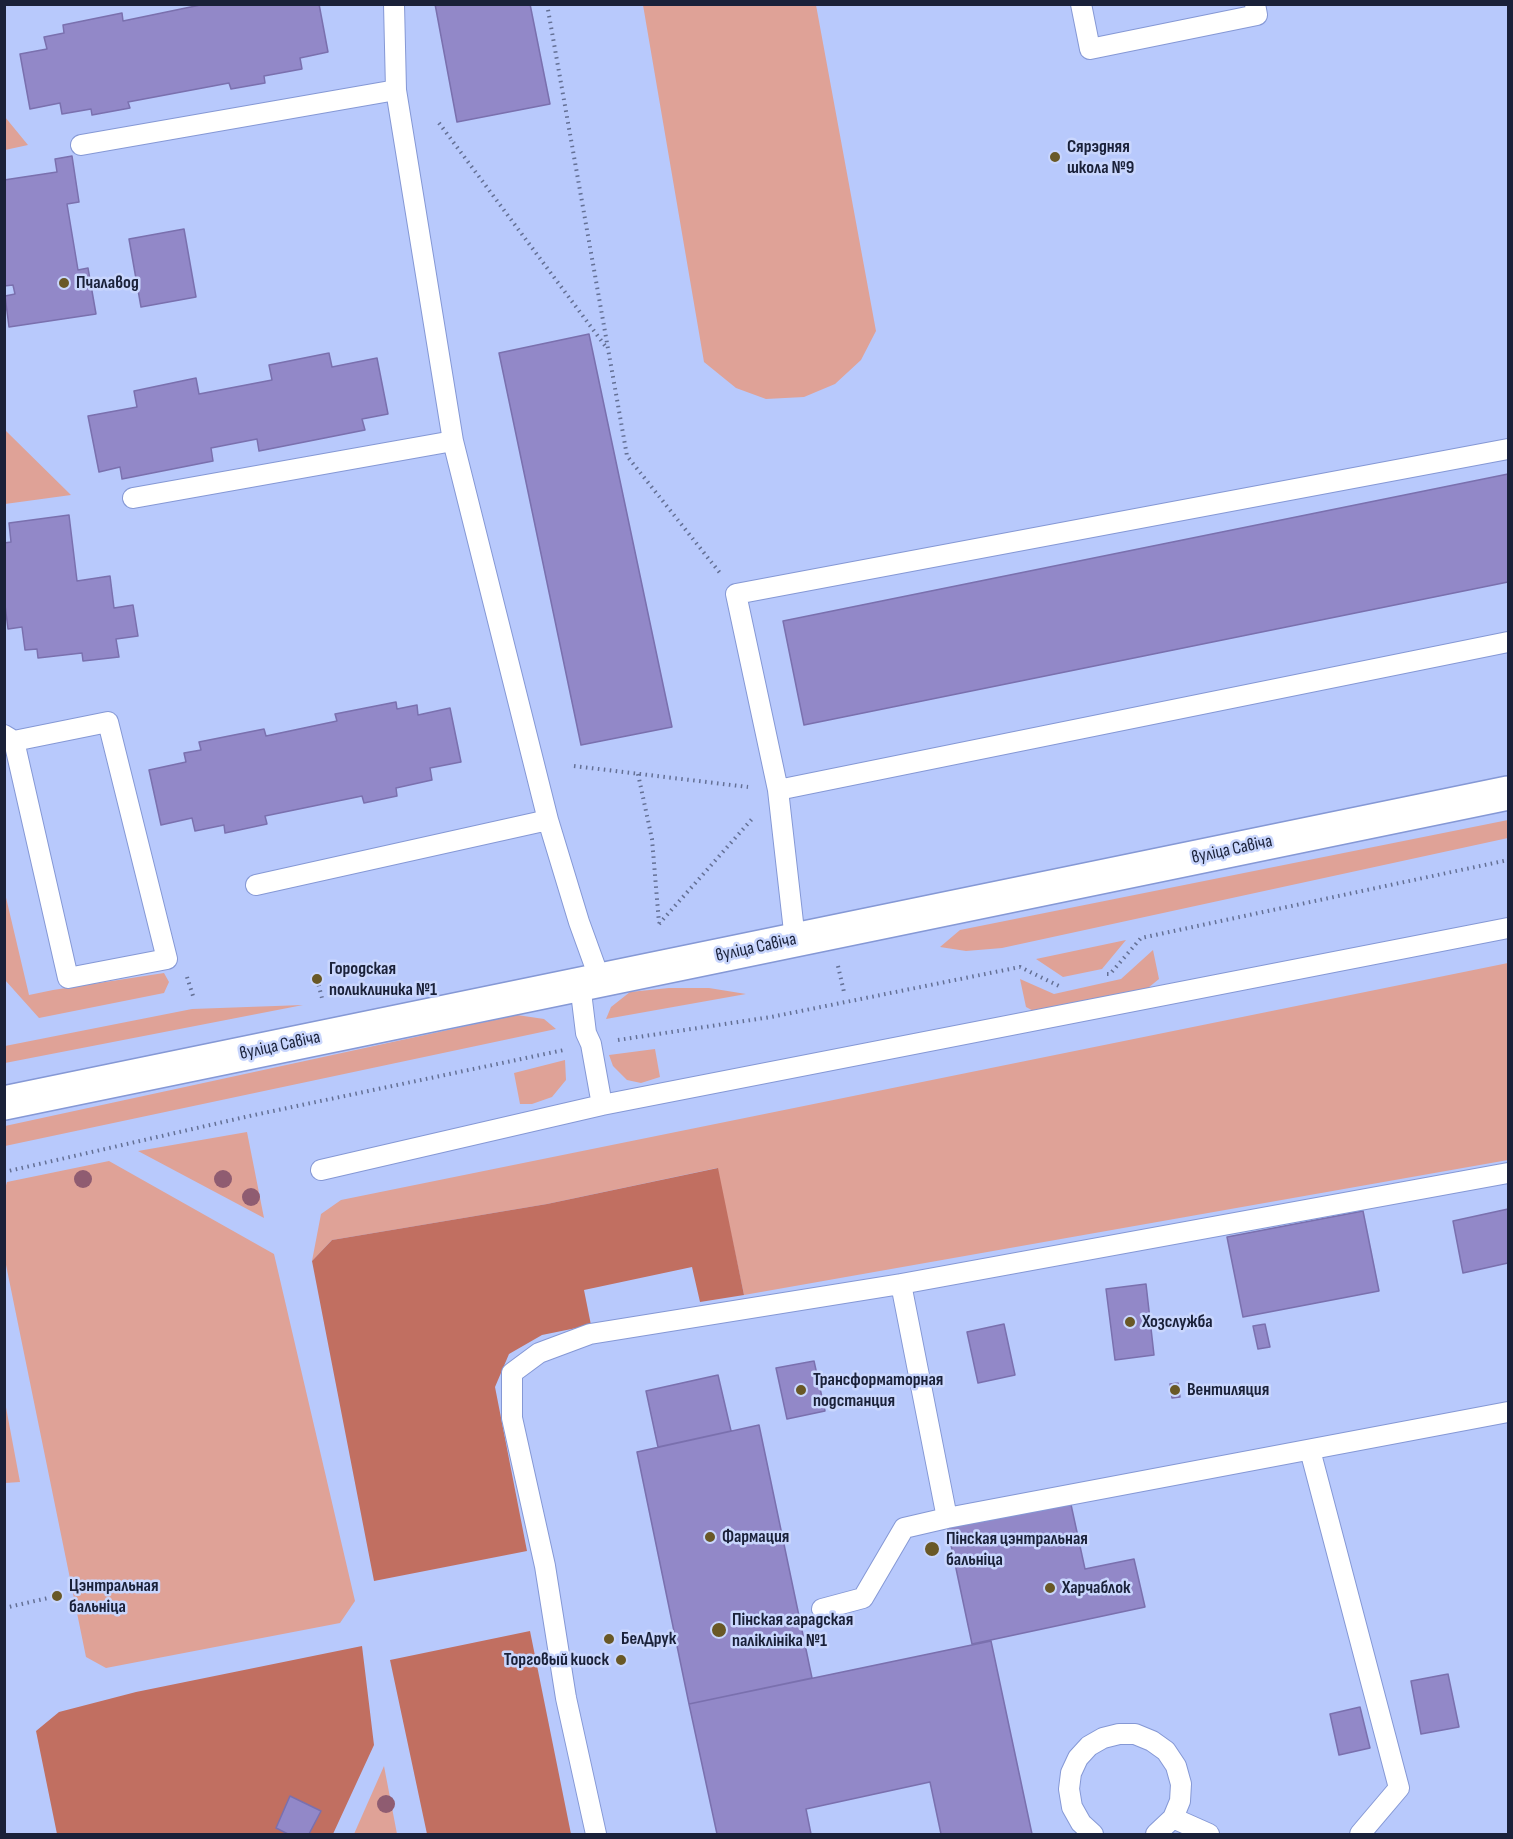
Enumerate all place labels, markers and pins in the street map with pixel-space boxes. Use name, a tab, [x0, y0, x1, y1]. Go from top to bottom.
place label: Сярэдняя школа №9	[1067, 136, 1134, 178]
marker: Сярэдняя школа №9	[1048, 150, 1062, 164]
place label: Пчалавод	[76, 272, 139, 294]
marker: Пчалавод	[57, 276, 71, 290]
place label: Городская поликлиника №1	[329, 958, 437, 1000]
marker: Городская поликлиника №1	[310, 972, 324, 986]
place label: Хозслужба	[1142, 1311, 1213, 1333]
marker: Хозслужба	[1123, 1315, 1137, 1329]
place label: Трансформаторная подстанция	[813, 1369, 943, 1412]
place label: Вентиляция	[1187, 1379, 1269, 1401]
marker: Трансформаторная подстанция	[794, 1383, 808, 1397]
marker: Вентиляция	[1168, 1383, 1182, 1397]
place label: Фармация	[722, 1526, 789, 1548]
place label: Пінская цэнтральная бальніца	[946, 1528, 1088, 1570]
marker: Фармация	[703, 1530, 717, 1544]
marker: Пінская цэнтральная бальніца	[923, 1540, 941, 1558]
place label: Цэнтральная бальніца	[69, 1575, 159, 1618]
place label: Харчаблок	[1062, 1577, 1131, 1599]
marker: Харчаблок	[1043, 1581, 1057, 1595]
marker: Цэнтральная бальніца	[50, 1589, 64, 1603]
place label: Пінская гарадская паліклініка №1	[732, 1609, 853, 1652]
marker: Пінская гарадская паліклініка №1	[710, 1621, 728, 1639]
place label: БелДрук	[621, 1628, 676, 1650]
marker: БелДрук	[602, 1632, 616, 1646]
place label: Торговый киоск	[504, 1649, 609, 1671]
marker: Торговый киоск	[614, 1653, 628, 1667]

